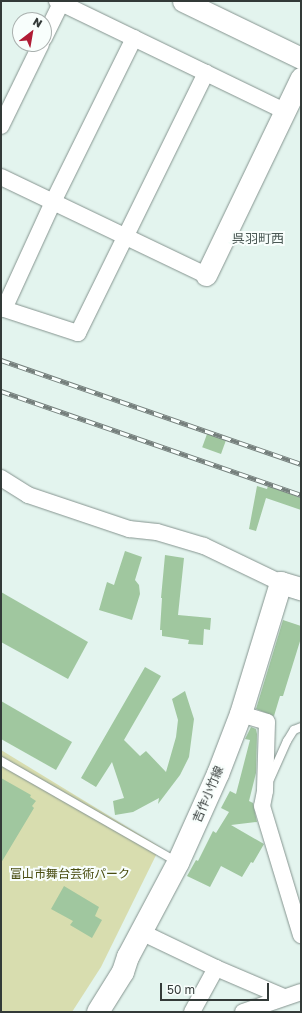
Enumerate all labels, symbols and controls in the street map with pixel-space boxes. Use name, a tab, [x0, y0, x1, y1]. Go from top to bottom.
north arrow	[12, 12, 52, 52]
text: N	[31, 14, 45, 30]
district label: 呉羽町西	[232, 230, 284, 246]
street label: 吉作小竹線	[190, 764, 226, 824]
park label: 富山市舞台芸術パーク	[10, 867, 130, 881]
scale bar	[162, 975, 271, 1001]
text: 50 m	[167, 982, 195, 997]

